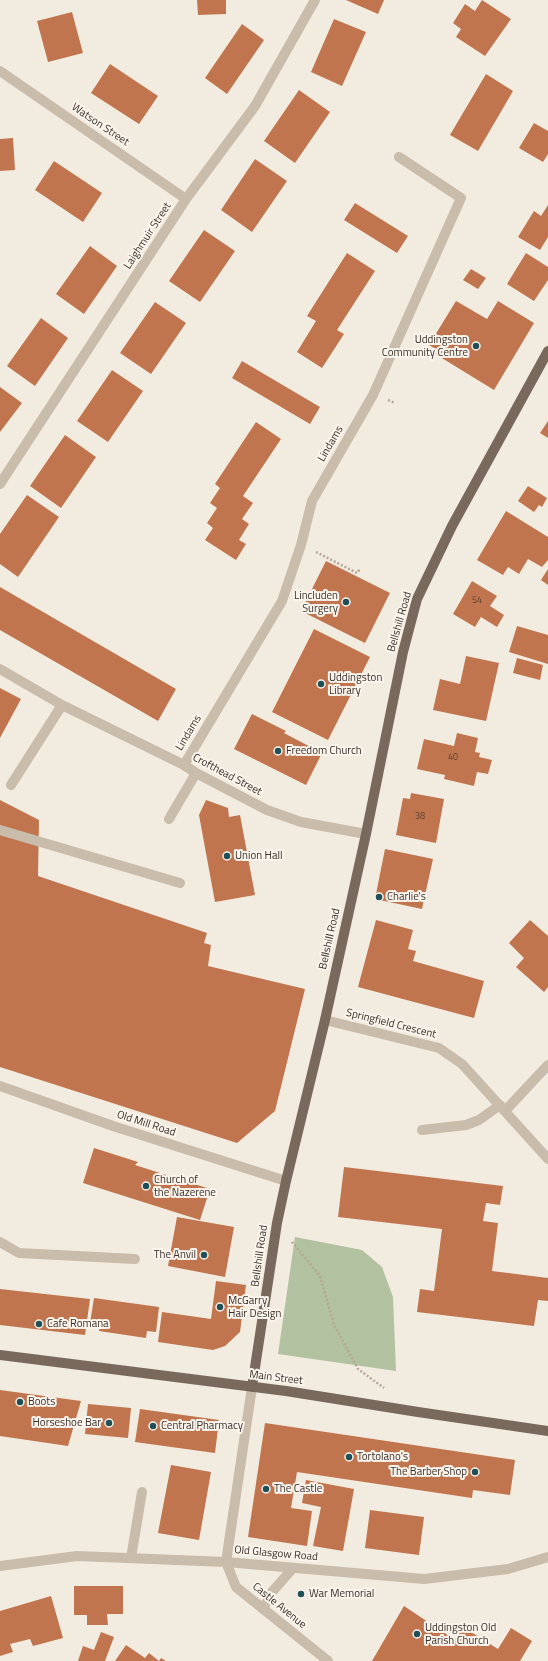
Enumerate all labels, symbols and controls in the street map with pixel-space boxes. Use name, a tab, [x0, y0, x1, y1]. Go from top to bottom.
street label: Watson Street	[69, 101, 131, 149]
street label: Laighmuir Street	[122, 200, 174, 272]
place label: Uddingston Community Centre	[382, 333, 468, 359]
marker: Uddingston Community Centre	[471, 341, 481, 351]
street label: Lindams	[315, 424, 347, 464]
place label: Lincluden Surgery	[294, 589, 338, 615]
street label: Bellshill Road	[385, 590, 415, 654]
house number: 54	[472, 596, 482, 606]
marker: Lincluden Surgery	[341, 597, 351, 607]
place label: Uddingston Library	[329, 671, 382, 697]
marker: Uddingston Library	[316, 679, 326, 689]
street label: Lindams	[173, 713, 205, 753]
place label: Freedom Church	[286, 744, 362, 758]
marker: Freedom Church	[273, 746, 283, 756]
street label: Crofthead Street	[190, 751, 264, 799]
house number: 40	[448, 753, 458, 763]
house number: 38	[415, 812, 425, 822]
place label: Union Hall	[235, 849, 283, 863]
marker: Union Hall	[222, 851, 232, 861]
place label: Charlie's	[387, 890, 426, 904]
marker: Charlie's	[374, 892, 384, 902]
street label: Bellshill Road	[317, 907, 343, 971]
street label: Springfield Crescent	[345, 1006, 437, 1042]
street label: Old Mill Road	[115, 1108, 177, 1140]
place label: Church of the Nazerene	[154, 1173, 216, 1199]
marker: Church of the Nazerene	[141, 1181, 151, 1191]
street label: Bellshill Road	[249, 1224, 271, 1288]
place label: The Anvil	[154, 1248, 196, 1262]
marker: The Anvil	[199, 1250, 209, 1260]
place label: McGarry Hair Design	[228, 1294, 281, 1320]
marker: McGarry Hair Design	[215, 1302, 225, 1312]
place label: Cafe Romana	[47, 1317, 109, 1331]
marker: Cafe Romana	[34, 1319, 44, 1329]
street label: Main Street	[248, 1368, 304, 1388]
place label: Boots	[28, 1395, 55, 1409]
marker: Boots	[15, 1397, 25, 1407]
place label: Horseshoe Bar	[32, 1416, 101, 1430]
marker: Horseshoe Bar	[104, 1418, 114, 1428]
place label: Central Pharmacy	[161, 1419, 243, 1433]
marker: Central Pharmacy	[148, 1421, 158, 1431]
place label: Tortolano's	[357, 1450, 408, 1464]
marker: Tortolano's	[344, 1452, 354, 1462]
place label: The Barber Shop	[390, 1465, 467, 1479]
marker: The Barber Shop	[470, 1467, 480, 1477]
place label: The Castle	[274, 1482, 322, 1496]
marker: The Castle	[261, 1484, 271, 1494]
street label: Old Glasgow Road	[234, 1544, 318, 1564]
street label: Castle Avenue	[249, 1580, 309, 1632]
place label: War Memorial	[309, 1587, 374, 1601]
marker: War Memorial	[296, 1589, 306, 1599]
place label: Uddingston Old Parish Church	[425, 1621, 496, 1647]
marker: Uddingston Old Parish Church	[412, 1629, 422, 1639]

